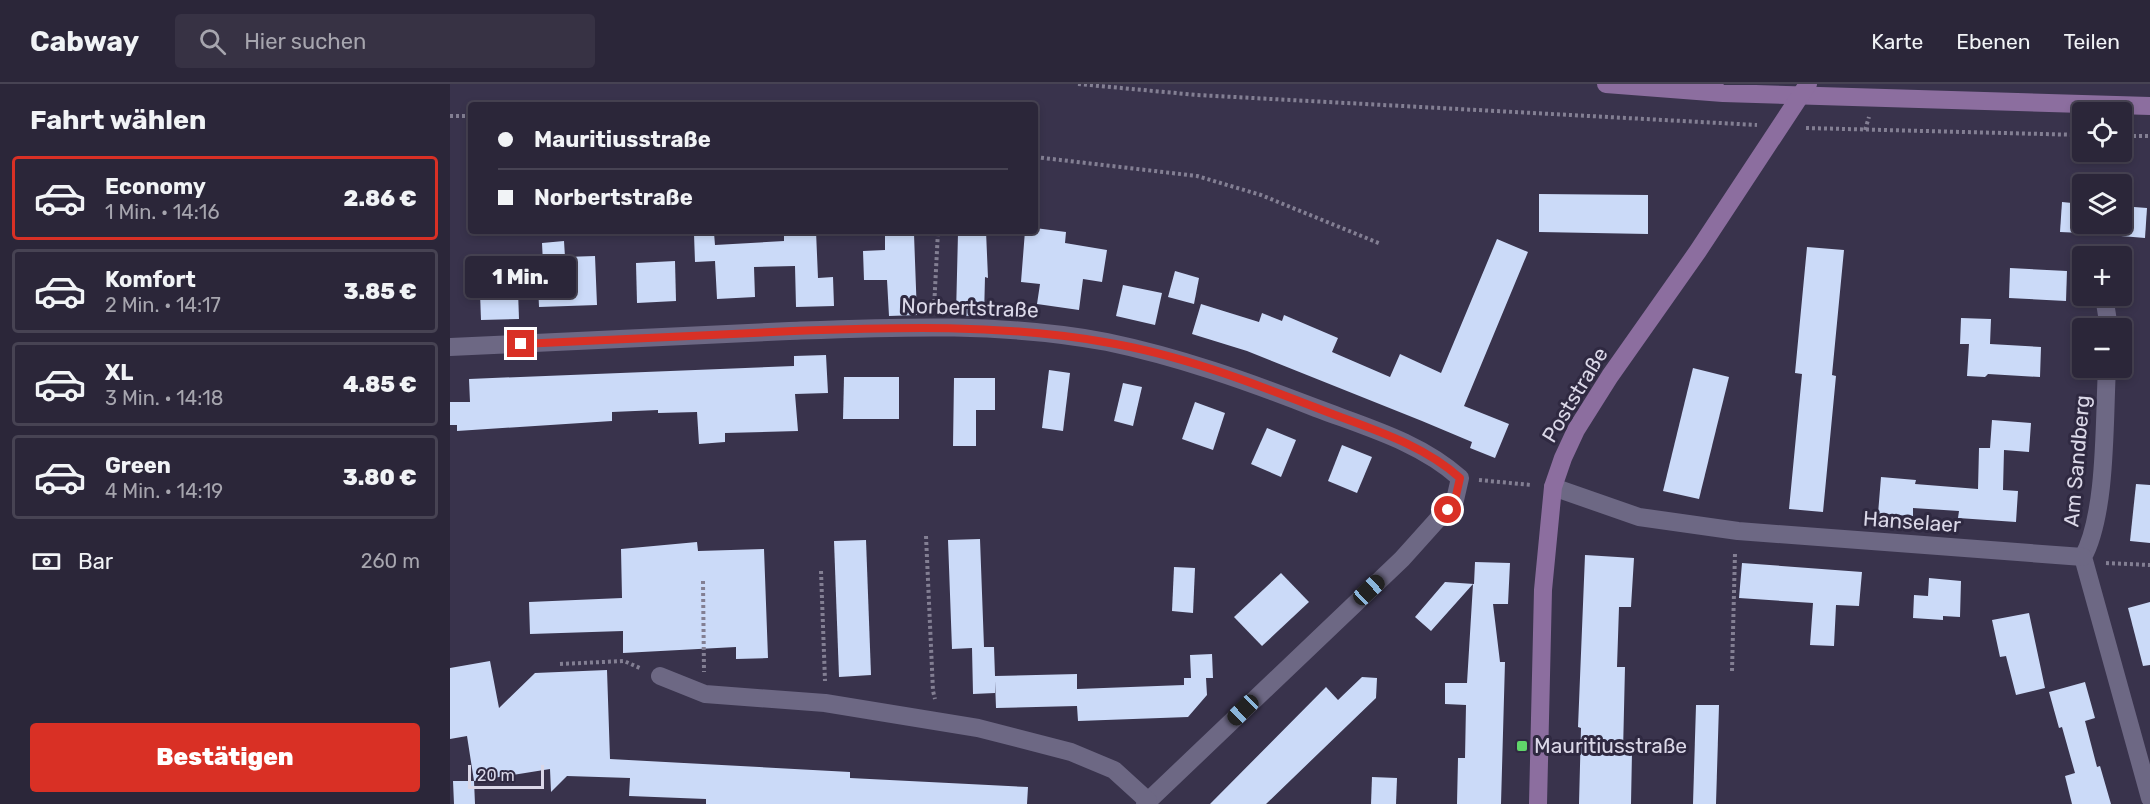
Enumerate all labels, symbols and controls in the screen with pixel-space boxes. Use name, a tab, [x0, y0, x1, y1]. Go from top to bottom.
search box	[175, 14, 595, 68]
text: Cabway	[30, 25, 139, 58]
icon: search	[196, 25, 229, 58]
text: Hier suchen	[244, 28, 366, 55]
text: Karte	[1871, 29, 1923, 54]
text: Ebenen	[1956, 29, 2030, 54]
text: Teilen	[2063, 29, 2120, 54]
map controls	[2072, 102, 2132, 378]
button: locate	[2072, 102, 2132, 162]
text: Fahrt wählen	[30, 104, 206, 136]
text: Mauritiusstraße	[534, 126, 711, 153]
icon: car	[33, 171, 87, 225]
text: Economy	[105, 173, 206, 200]
button: layers	[2072, 174, 2132, 234]
text: Norbertstraße	[534, 184, 693, 211]
text: 2.86 €	[344, 185, 417, 212]
text: 1 Min. · 14:16	[105, 200, 219, 224]
button: +	[2072, 246, 2132, 306]
callout: 1 Min.	[466, 257, 577, 299]
icon: car	[33, 264, 87, 318]
text: 1 Min.	[492, 265, 549, 289]
text: Komfort	[105, 266, 196, 293]
text: 3.85 €	[343, 278, 417, 305]
text: 2 Min. · 14:17	[105, 293, 221, 317]
street label: Norbertstraße	[901, 293, 1039, 322]
button: −	[2072, 318, 2132, 378]
route end	[507, 330, 534, 357]
street label: Poststraße	[1536, 343, 1613, 447]
icon: car	[33, 357, 87, 411]
text: XL	[105, 359, 133, 386]
text: 4.85 €	[343, 371, 417, 398]
text: 3 Min. · 14:18	[105, 386, 224, 410]
street label: Am Sandberg	[2058, 394, 2095, 528]
icon: car	[33, 450, 87, 504]
text: Green	[105, 452, 171, 479]
text: 3.80 €	[343, 464, 417, 491]
text: 4 Min. · 14:19	[105, 479, 223, 503]
route start	[1434, 496, 1461, 523]
street label: Hanselaer	[1862, 506, 1962, 537]
icon: cash	[30, 545, 63, 578]
text: Bar	[78, 548, 113, 575]
text: 260 m	[361, 549, 420, 573]
car	[1350, 571, 1388, 609]
car	[1224, 691, 1262, 729]
button: Bestätigen	[30, 723, 420, 792]
place label: Mauritiusstraße	[1534, 733, 1687, 758]
marker: Mauritiusstraße	[1515, 739, 1529, 753]
scale bar	[468, 762, 544, 790]
text: 20 m	[477, 766, 515, 785]

